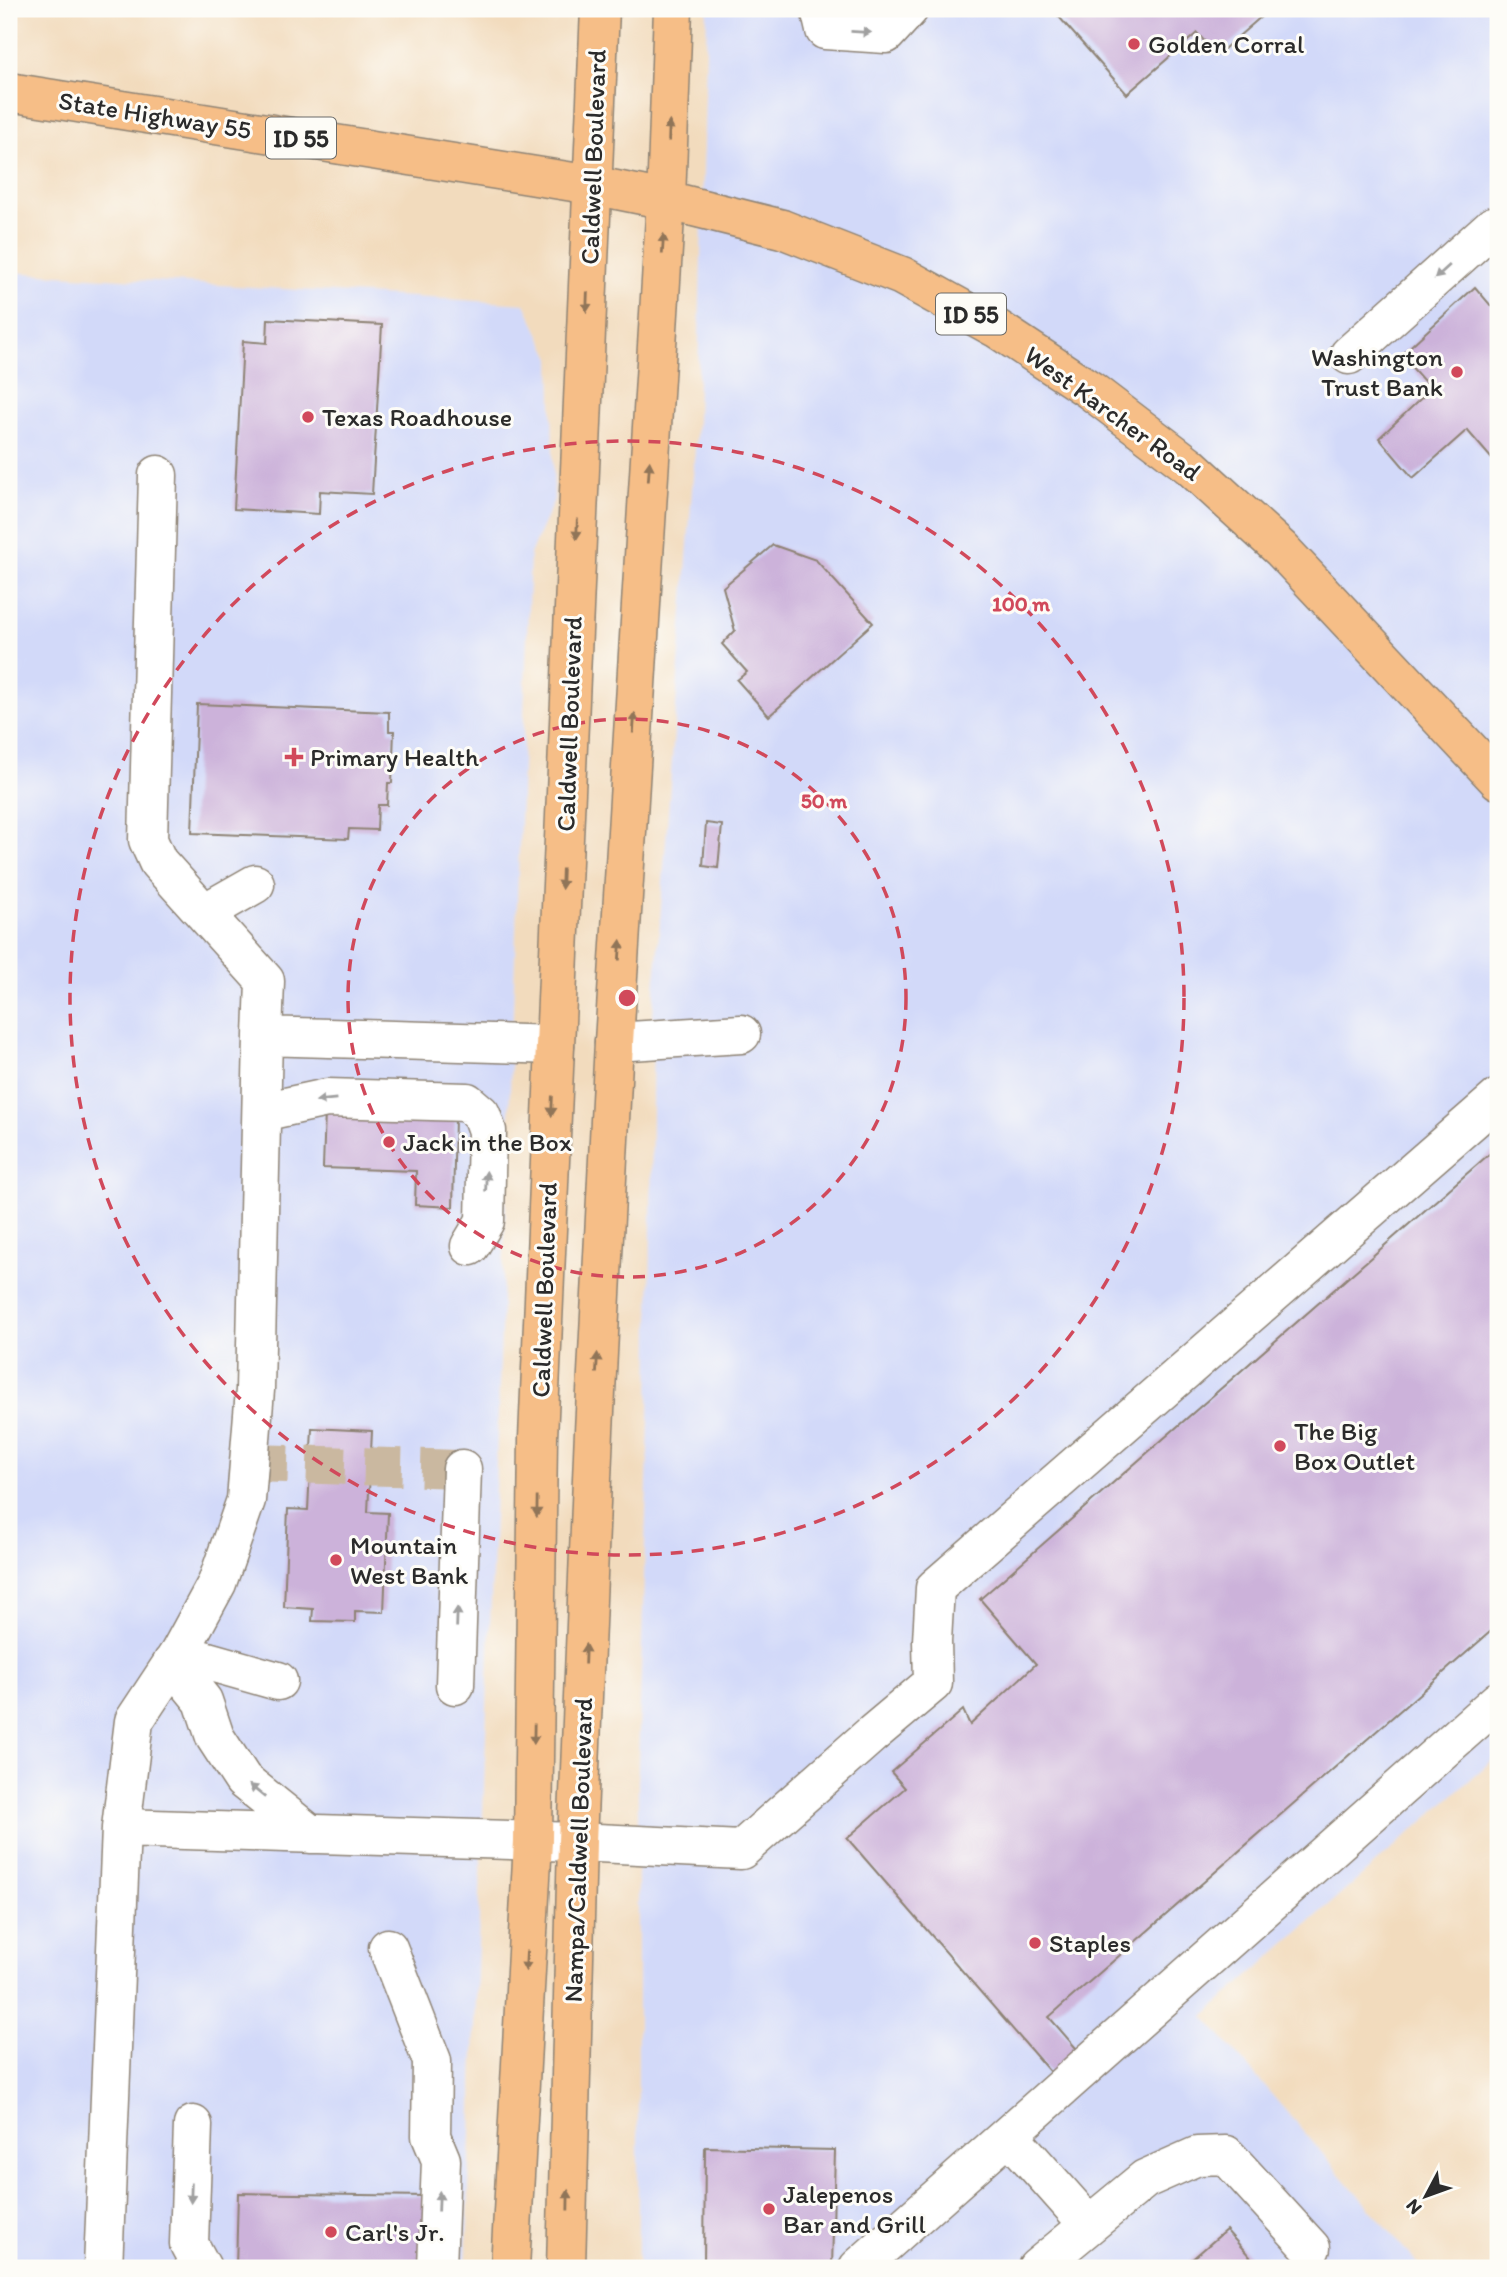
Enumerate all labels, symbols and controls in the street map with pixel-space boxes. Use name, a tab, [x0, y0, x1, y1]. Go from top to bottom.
one-way arrow	[851, 27, 873, 38]
place label: Golden Corral	[1148, 28, 1304, 60]
marker: Golden Corral	[1126, 36, 1142, 52]
street label: Caldwell Boulevard	[573, 49, 613, 265]
street label: State Highway 55	[56, 84, 254, 146]
road number: ID 55	[266, 118, 336, 158]
one-way arrow	[663, 120, 674, 142]
one-way arrow	[658, 233, 669, 255]
one-way arrow	[1434, 263, 1451, 279]
one-way arrow	[582, 291, 593, 313]
road number: ID 55	[936, 293, 1006, 334]
street label: West Karcher Road	[1018, 338, 1208, 488]
place label: Washington Trust Bank	[1311, 341, 1443, 403]
marker: Washington Trust Bank	[1449, 364, 1465, 380]
place label: Texas Roadhouse	[322, 401, 512, 433]
marker: Texas Roadhouse	[300, 409, 316, 425]
one-way arrow	[644, 460, 655, 482]
one-way arrow	[572, 518, 583, 540]
text: 100 m	[992, 591, 1050, 616]
street label: Caldwell Boulevard	[549, 616, 589, 832]
one-way arrow	[629, 711, 640, 733]
place label: Primary Health	[310, 741, 479, 773]
marker: Primary Health	[284, 747, 304, 767]
text: 50 m	[801, 788, 848, 813]
one-way arrow	[556, 868, 567, 890]
one-way arrow	[615, 938, 626, 960]
centre of rings	[615, 986, 639, 1010]
one-way arrow	[315, 1095, 337, 1106]
one-way arrow	[547, 1095, 558, 1117]
place label: Jack in the Box	[403, 1126, 572, 1158]
marker: Jack in the Box	[381, 1134, 397, 1150]
one-way arrow	[480, 1170, 491, 1192]
street label: Caldwell Boulevard	[524, 1182, 564, 1398]
one-way arrow	[592, 1352, 603, 1374]
place label: The Big Box Outlet	[1294, 1415, 1415, 1477]
marker: The Big Box Outlet	[1272, 1438, 1288, 1454]
one-way arrow	[531, 1496, 543, 1518]
place label: Mountain West Bank	[350, 1529, 469, 1591]
marker: Mountain West Bank	[328, 1552, 344, 1568]
one-way arrow	[452, 1605, 463, 1627]
one-way arrow	[579, 1643, 590, 1665]
street label: Nampa/Caldwell Boulevard	[557, 1697, 599, 2003]
one-way arrow	[528, 1723, 540, 1745]
one-way arrow	[248, 1784, 265, 1799]
place label: Staples	[1049, 1927, 1131, 1959]
marker: Staples	[1027, 1935, 1043, 1951]
one-way arrow	[520, 1951, 531, 1973]
north arrow	[1392, 2162, 1462, 2232]
place label: Jalepenos Bar and Grill	[783, 2178, 926, 2240]
one-way arrow	[185, 2182, 196, 2204]
one-way arrow	[562, 2189, 574, 2211]
one-way arrow	[434, 2190, 445, 2212]
text: N	[1401, 2194, 1426, 2219]
marker: Jalepenos Bar and Grill	[761, 2201, 777, 2217]
place label: Carl's Jr.	[345, 2216, 445, 2248]
marker: Carl's Jr.	[323, 2224, 339, 2240]

